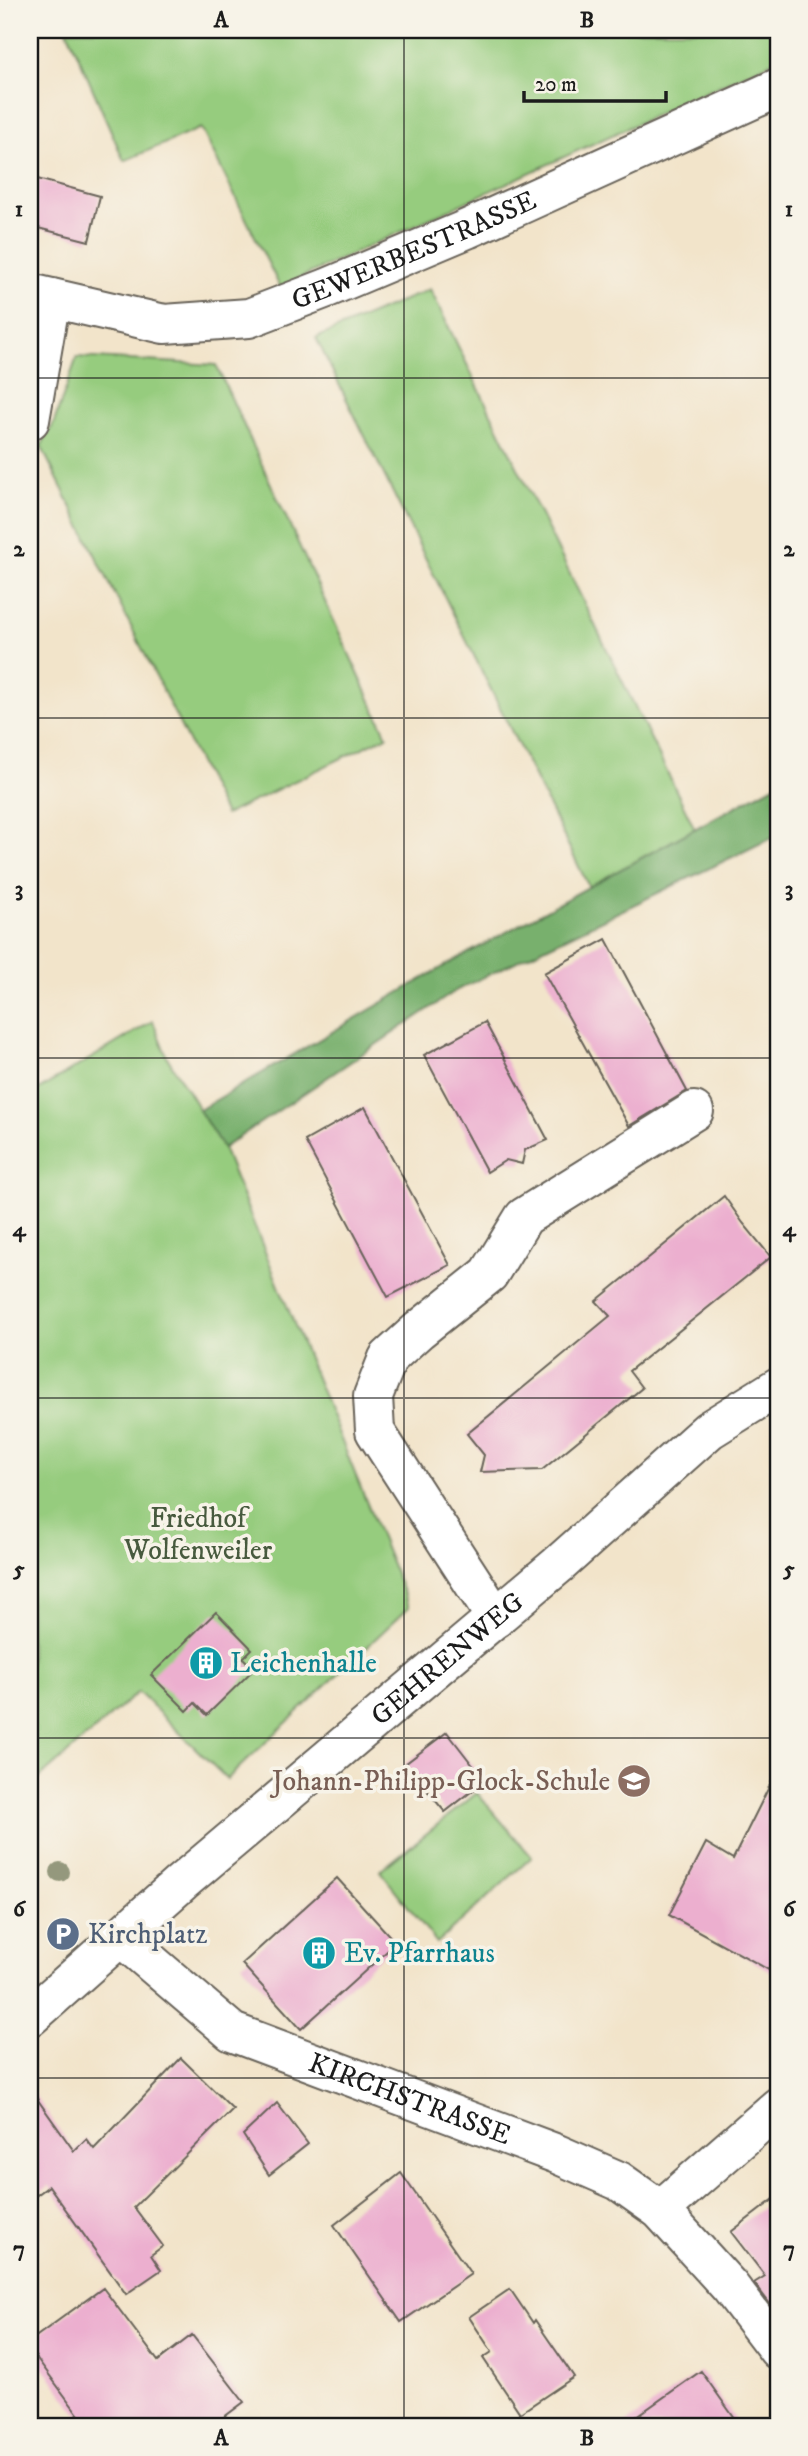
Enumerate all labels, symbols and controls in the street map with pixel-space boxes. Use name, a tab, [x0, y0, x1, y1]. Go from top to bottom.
text: A	[213, 6, 230, 35]
text: B	[580, 6, 594, 35]
scale bar	[524, 60, 666, 104]
text: 20 m	[535, 72, 577, 98]
street label: GEWERBESTRASSE	[287, 182, 542, 317]
text: 1	[15, 195, 23, 224]
text: 1	[785, 195, 793, 224]
text: 2	[13, 535, 25, 564]
text: 2	[783, 535, 795, 564]
text: 3	[15, 875, 23, 904]
text: 3	[785, 875, 793, 904]
text: 4	[12, 1215, 27, 1244]
text: 4	[782, 1215, 797, 1244]
park label: Friedhof Wolfenweiler	[123, 1501, 273, 1568]
text: 5	[12, 1555, 25, 1584]
text: 5	[782, 1555, 795, 1584]
street label: GEHRENWEG	[363, 1584, 531, 1733]
building icon: Leichenhalle	[187, 1644, 225, 1682]
place label: Leichenhalle	[230, 1646, 377, 1681]
school or university icon: Johann-Philipp-Glock-Schule	[615, 1762, 653, 1800]
place label: Johann-Philipp-Glock-Schule	[269, 1764, 610, 1799]
text: 6	[13, 1895, 27, 1924]
text: 6	[783, 1895, 797, 1924]
parking icon: Kirchplatz	[44, 1915, 82, 1953]
place label: Kirchplatz	[88, 1917, 207, 1952]
building icon: Ev. Pfarrhaus	[300, 1934, 338, 1972]
place label: Ev. Pfarrhaus	[344, 1936, 495, 1971]
street label: KIRCHSTRASSE	[304, 2045, 516, 2153]
text: 7	[13, 2235, 25, 2264]
text: 7	[783, 2235, 795, 2264]
text: A	[213, 2424, 230, 2453]
text: B	[580, 2424, 594, 2453]

